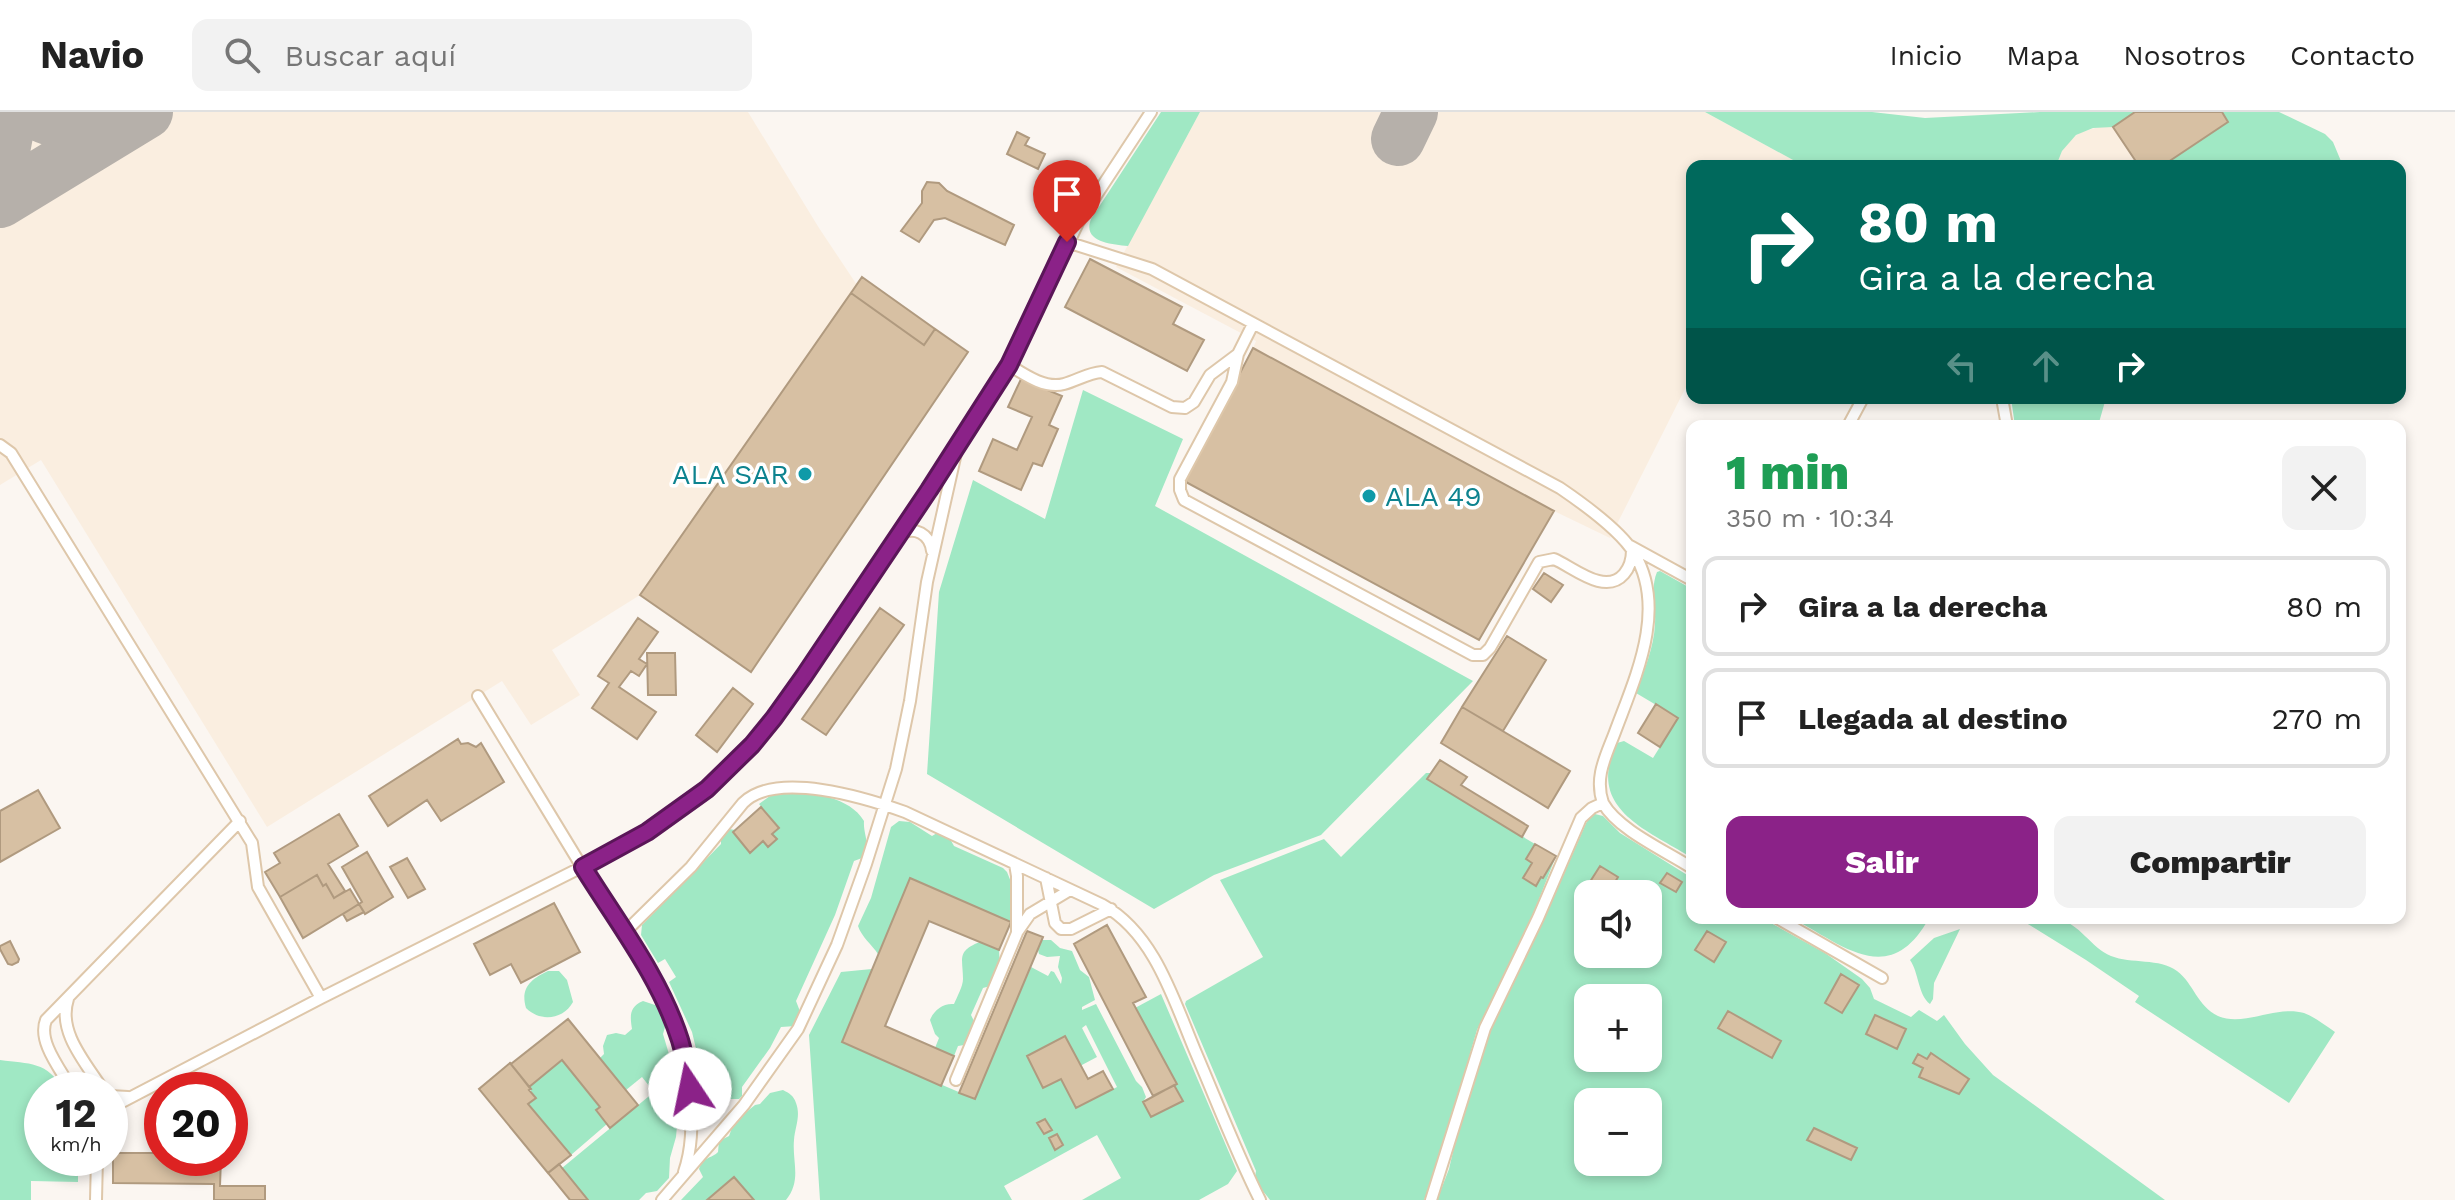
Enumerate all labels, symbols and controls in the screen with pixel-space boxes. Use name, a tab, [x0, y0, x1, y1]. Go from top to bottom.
search box	[192, 19, 752, 91]
text: Navio	[40, 33, 144, 77]
icon: search	[220, 33, 264, 77]
text: Buscar aquí	[284, 38, 456, 73]
text: Inicio	[1890, 39, 1962, 72]
text: Mapa	[2006, 39, 2079, 72]
text: Nosotros	[2123, 39, 2246, 72]
text: Contacto	[2290, 39, 2415, 72]
pin	[1033, 160, 1101, 242]
icon: arrive	[1045, 172, 1089, 216]
text: 80 m	[1858, 190, 1998, 256]
icon: right	[1726, 192, 1830, 296]
text: Gira a la derecha	[1858, 257, 2155, 299]
icon: left	[1940, 344, 1984, 388]
icon: ahead	[2024, 344, 2068, 388]
icon: right	[2108, 344, 2152, 388]
text: 1 min	[1726, 444, 1849, 501]
button: close	[2282, 446, 2366, 530]
place label: ALA SAR	[672, 458, 789, 491]
marker: ALA SAR	[796, 465, 814, 483]
place label: ALA 49	[1385, 480, 1482, 513]
marker: ALA 49	[1360, 487, 1378, 505]
text: 350 m · 10:34	[1726, 503, 1894, 533]
icon: right	[1730, 584, 1774, 628]
text: Gira a la derecha	[1798, 589, 2047, 624]
text: 80 m	[2286, 589, 2362, 624]
icon: arrive	[1730, 696, 1774, 740]
text: Llegada al destino	[1798, 701, 2068, 736]
text: 270 m	[2271, 701, 2362, 736]
button: Salir	[1726, 816, 2038, 908]
button: Compartir	[2054, 816, 2366, 908]
map controls	[1574, 880, 1662, 1176]
button: sound	[1574, 880, 1662, 968]
button: +	[1574, 984, 1662, 1072]
position arrow	[648, 1047, 732, 1131]
speed limit sign: 20	[144, 1072, 248, 1176]
button: −	[1574, 1088, 1662, 1176]
text: 12	[55, 1090, 97, 1137]
text: km/h	[50, 1132, 102, 1156]

